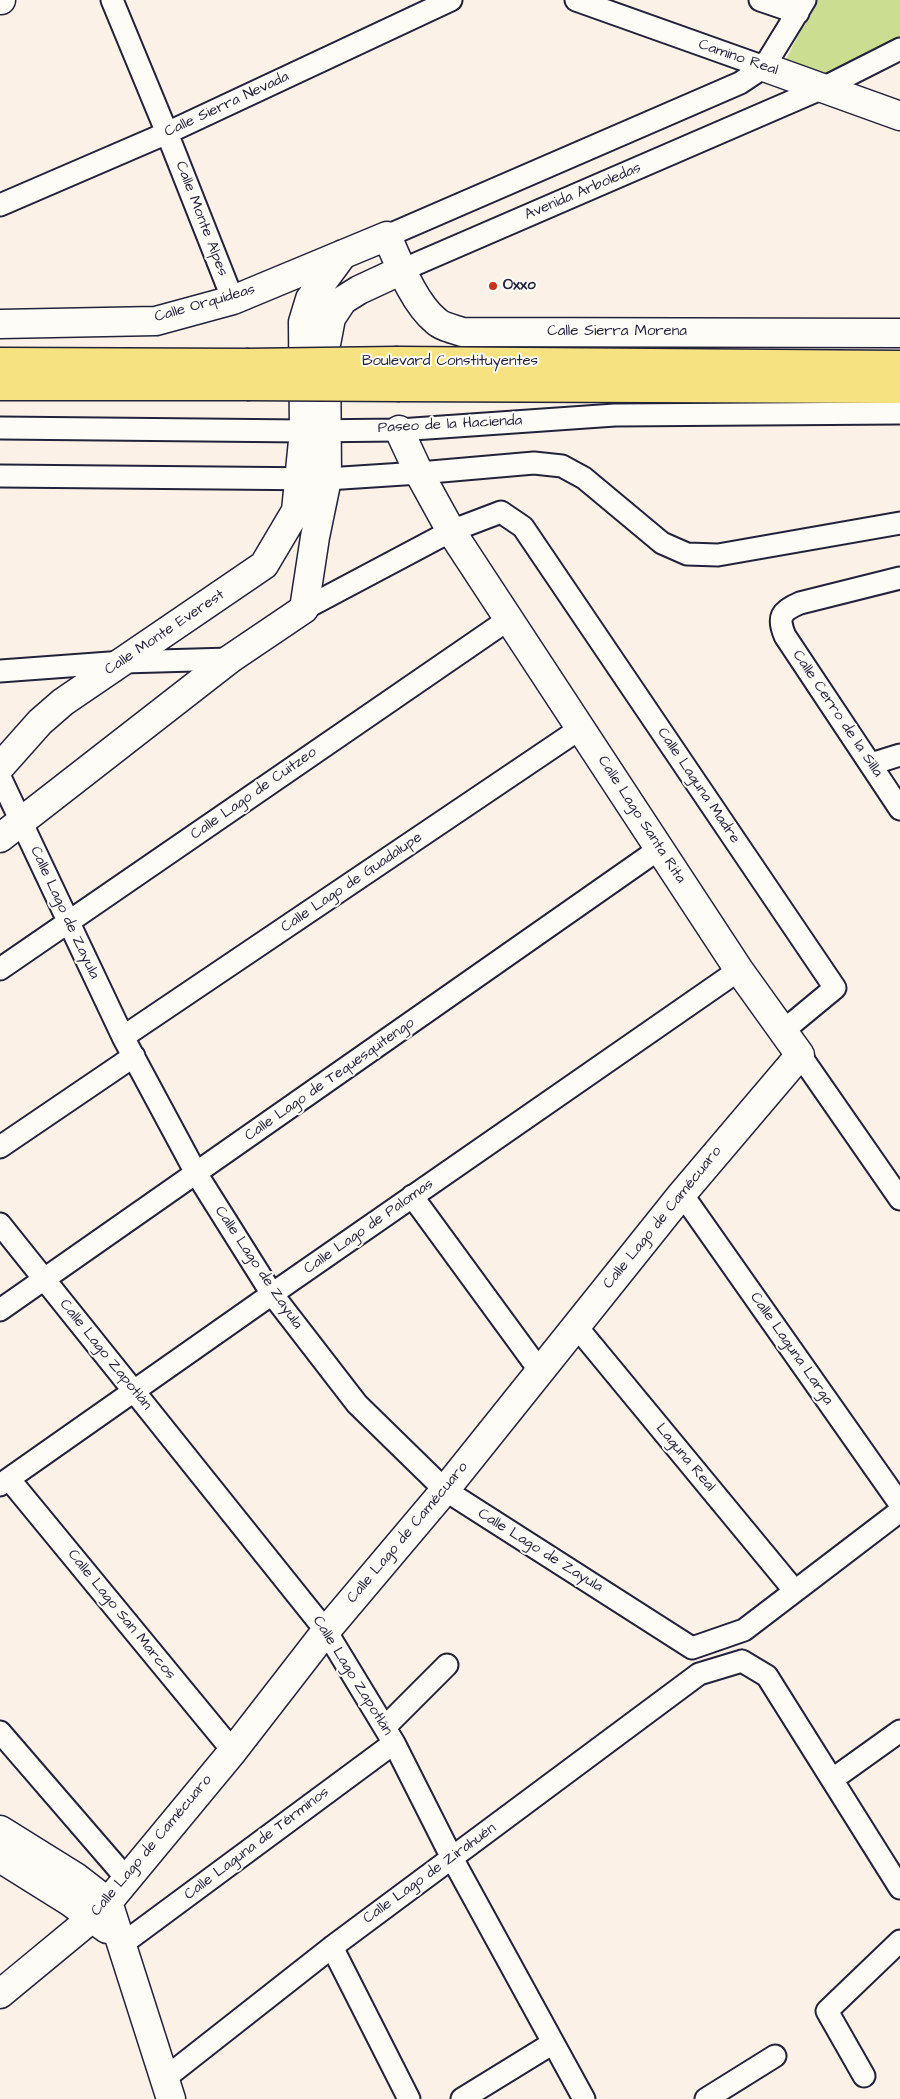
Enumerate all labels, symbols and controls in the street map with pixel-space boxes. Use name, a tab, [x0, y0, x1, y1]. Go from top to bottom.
street label: Camino Real	[696, 36, 780, 80]
street label: Calle Sierra Nevada	[162, 68, 292, 142]
street label: Calle Monte Alpes	[171, 159, 231, 279]
street label: Avenida Arboledas	[522, 159, 644, 225]
place label: Oxxo	[503, 277, 536, 295]
marker: Oxxo	[487, 280, 499, 292]
street label: Calle Orquídeas	[153, 281, 257, 327]
street label: Calle Sierra Morena	[547, 323, 687, 341]
street label: Boulevard Constituyentes	[362, 353, 538, 371]
street label: Paseo de la Hacienda	[377, 412, 523, 438]
street label: Calle Monte Everest	[102, 586, 228, 680]
street label: Calle Cerro de la Silla	[788, 647, 886, 781]
street label: Calle Laguna Madre	[653, 725, 743, 847]
street label: Calle Lago de Cuitzeo	[188, 744, 320, 844]
street label: Calle Lago Santa Rita	[593, 753, 689, 887]
street label: Calle Lago de Guadalupe	[278, 829, 426, 937]
street label: Calle Lago de Zayula	[25, 844, 103, 982]
street label: Calle Lago de Tequesquitengo	[242, 1014, 418, 1146]
street label: Calle Lago de Camécuaro	[600, 1143, 726, 1293]
street label: Calle Lago de Palomas	[301, 1175, 437, 1279]
street label: Calle Lago de Zayula	[210, 1203, 306, 1333]
street label: Calle Laguna Larga	[745, 1289, 837, 1409]
street label: Calle Lago Zapotlán	[55, 1296, 155, 1414]
street label: Laguna Real	[651, 1420, 719, 1496]
street label: Calle Lago de Camécuaro	[344, 1459, 472, 1607]
street label: Calle Lago de Zayula	[474, 1505, 606, 1597]
street label: Calle Lago San Marcos	[63, 1546, 179, 1684]
street label: Calle Lago Zapotlán	[308, 1613, 396, 1739]
street label: Calle Lago de Camécuaro	[88, 1772, 216, 1920]
street label: Calle Laguna de Términos	[181, 1784, 333, 1904]
street label: Calle Lago de Zirahuén	[360, 1820, 500, 1928]

